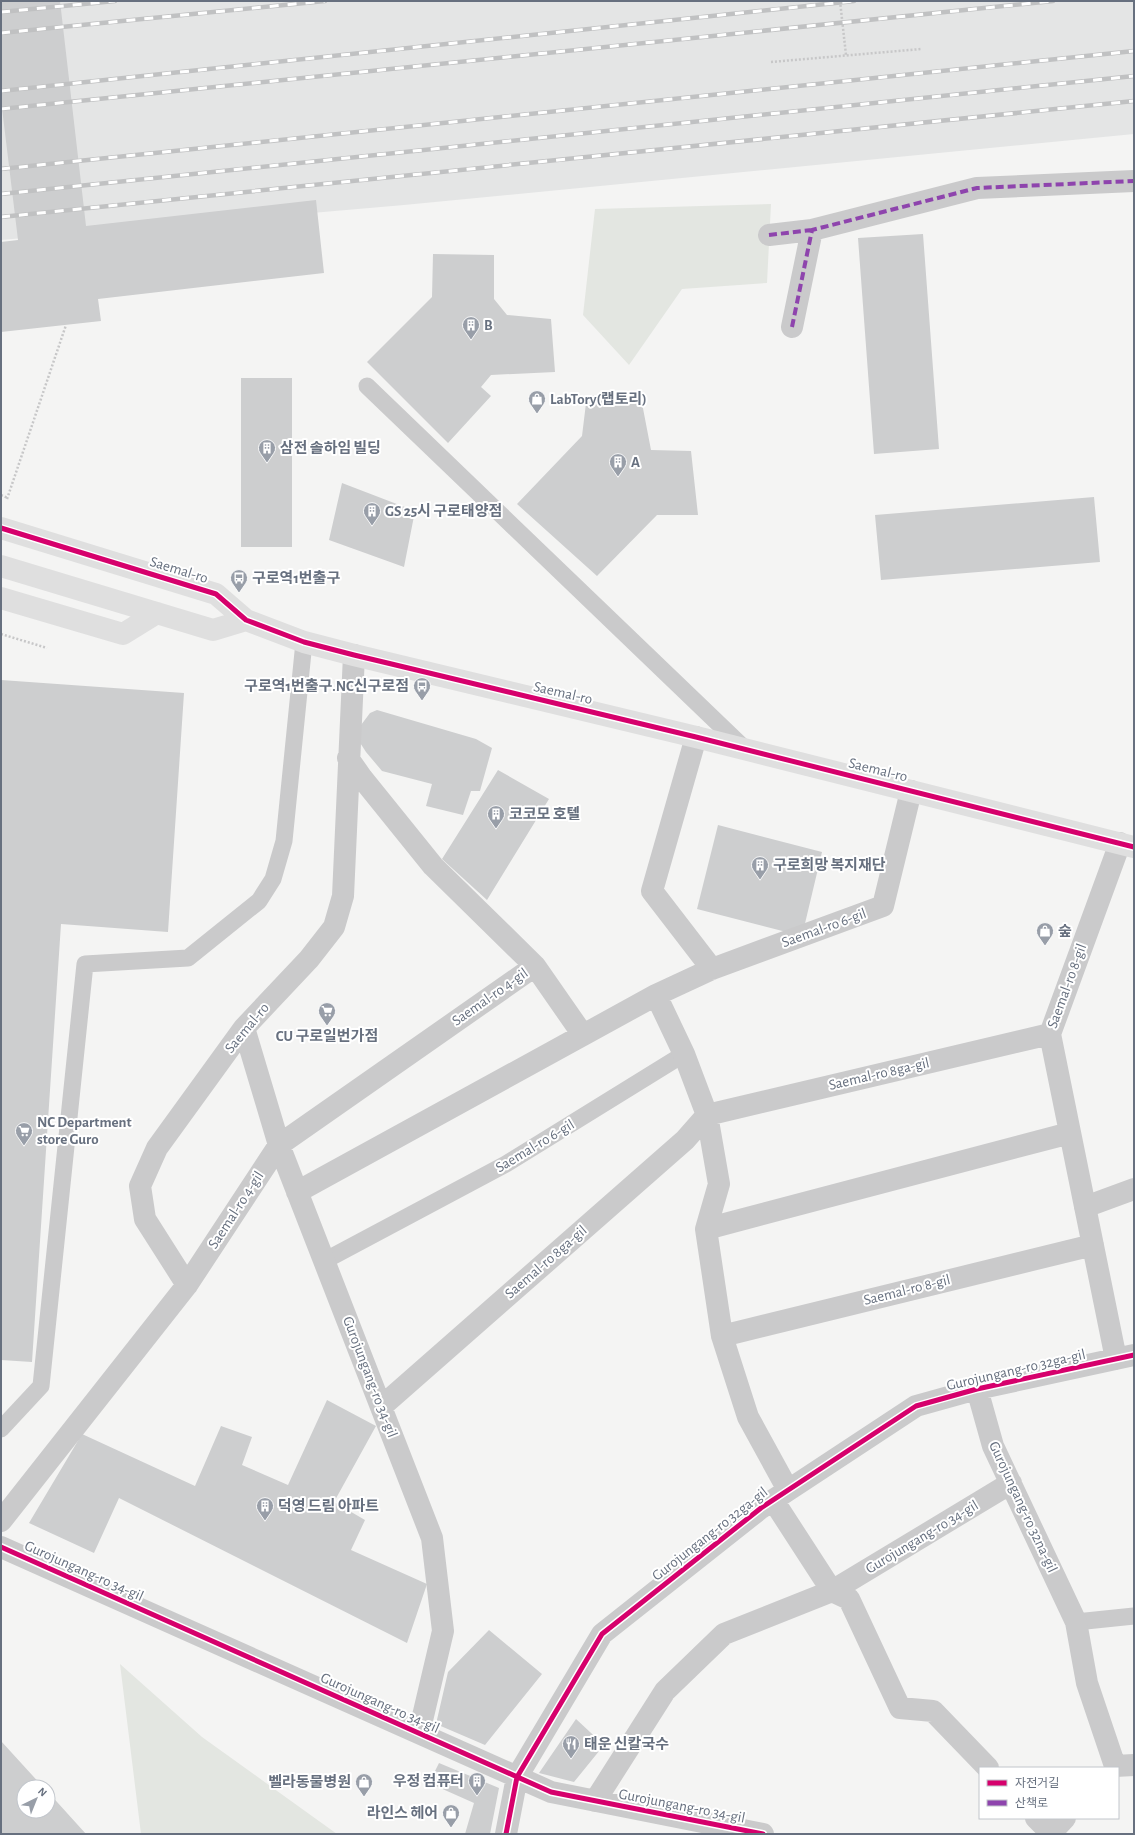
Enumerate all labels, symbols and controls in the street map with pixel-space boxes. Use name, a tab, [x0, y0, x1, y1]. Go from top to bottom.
building icon: B	[461, 315, 481, 340]
place label: B	[484, 318, 493, 333]
shop icon: LabTory(랩토리)	[527, 389, 547, 414]
place label: LabTory(랩토리)	[550, 391, 647, 407]
building icon: 삼전 솔하임 빌딩	[257, 438, 277, 463]
place label: 삼전 솔하임 빌딩	[280, 440, 381, 456]
building icon: A	[608, 452, 628, 477]
place label: A	[631, 455, 640, 470]
building icon: GS 25시 구로태양점	[362, 501, 382, 526]
place label: GS 25시 구로태양점	[385, 503, 502, 519]
street label: Saemal-ro	[148, 554, 210, 586]
bus stop icon: 구로역1번출구	[229, 568, 249, 593]
place label: 구로역1번출구	[252, 570, 340, 586]
bus stop icon: 구로역1번출구.NC신구로점	[412, 676, 432, 701]
place label: 구로역1번출구.NC신구로점	[244, 678, 409, 694]
street label: Saemal-ro	[532, 679, 594, 707]
street label: Saemal-ro	[847, 755, 909, 785]
building icon: 코코모 호텔	[486, 804, 506, 829]
place label: 코코모 호텔	[509, 806, 580, 822]
building icon: 구로희망 복지재단	[750, 855, 770, 880]
place label: 구로희망 복지재단	[773, 857, 886, 873]
street label: Saemal-ro 6-gil	[780, 906, 868, 950]
shop icon: 숲	[1035, 921, 1055, 946]
place label: 숲	[1058, 924, 1072, 939]
street label: Saemal-ro 8-gil	[1045, 942, 1089, 1030]
street label: Saemal-ro 4-gil	[449, 965, 531, 1029]
street label: Saemal-ro	[222, 1000, 272, 1056]
supermarket icon: CU 구로일번가점	[317, 1001, 337, 1026]
place label: CU 구로일번가점	[276, 1028, 378, 1044]
street label: Saemal-ro 8ga-gil	[827, 1055, 931, 1093]
place label: NC Department store Guro	[37, 1115, 132, 1147]
street label: Saemal-ro 6-gil	[493, 1117, 577, 1175]
supermarket icon: NC Department store Guro	[14, 1121, 34, 1146]
street label: Saemal-ro 4-gil	[205, 1169, 267, 1251]
street label: Saemal-ro 8ga-gil	[502, 1223, 590, 1301]
street label: Saemal-ro 8-gil	[862, 1272, 952, 1308]
street label: Gurojungang-ro 34-gil	[340, 1314, 400, 1440]
street label: Gurojungang-ro 32ga-gil	[945, 1347, 1087, 1393]
street label: Gurojungang-ro 32na-gil	[986, 1439, 1060, 1575]
street label: Gurojungang-ro 32ga-gil	[649, 1484, 771, 1584]
building icon: 덕영 드림 아파트	[255, 1496, 275, 1521]
street label: Gurojungang-ro 34-gil	[863, 1497, 981, 1577]
place label: 덕영 드림 아파트	[278, 1498, 379, 1514]
street label: Gurojungang-ro 34-gil	[22, 1538, 146, 1604]
street label: Gurojungang-ro 34-gil	[318, 1670, 442, 1736]
restaurant icon: 태운 신칼국수	[561, 1734, 581, 1759]
place label: 태운 신칼국수	[584, 1736, 669, 1752]
legend	[979, 1767, 1119, 1819]
building icon: 우정 컴퓨터	[467, 1771, 487, 1796]
shop icon: 벨라동물병원	[354, 1772, 374, 1797]
place label: 우정 컴퓨터	[393, 1773, 464, 1789]
place label: 벨라동물병원	[268, 1774, 351, 1790]
text: 자전거길	[1015, 1777, 1059, 1789]
north arrow	[16, 1779, 56, 1819]
text: N	[36, 1785, 49, 1799]
street label: Gurojungang-ro 34-gil	[618, 1786, 746, 1826]
text: 산책로	[1015, 1797, 1048, 1809]
shop icon: 라인스 헤어	[441, 1803, 461, 1828]
place label: 라인스 헤어	[367, 1805, 438, 1821]

